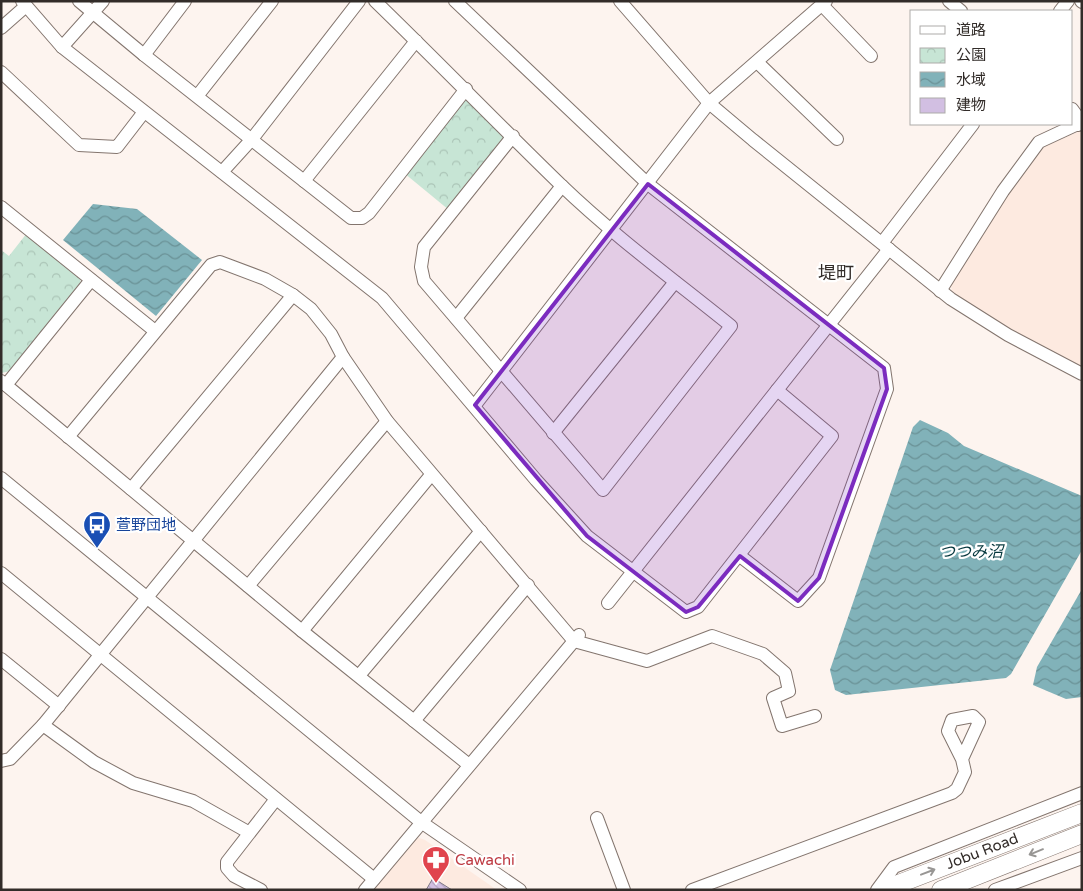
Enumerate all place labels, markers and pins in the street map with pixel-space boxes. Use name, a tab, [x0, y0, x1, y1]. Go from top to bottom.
bus stop icon: 萱野団地	[82, 510, 112, 549]
place label: 萱野団地	[116, 516, 176, 534]
pharmacy icon: Cawachi	[421, 845, 451, 884]
place label: Cawachi	[455, 851, 515, 869]

